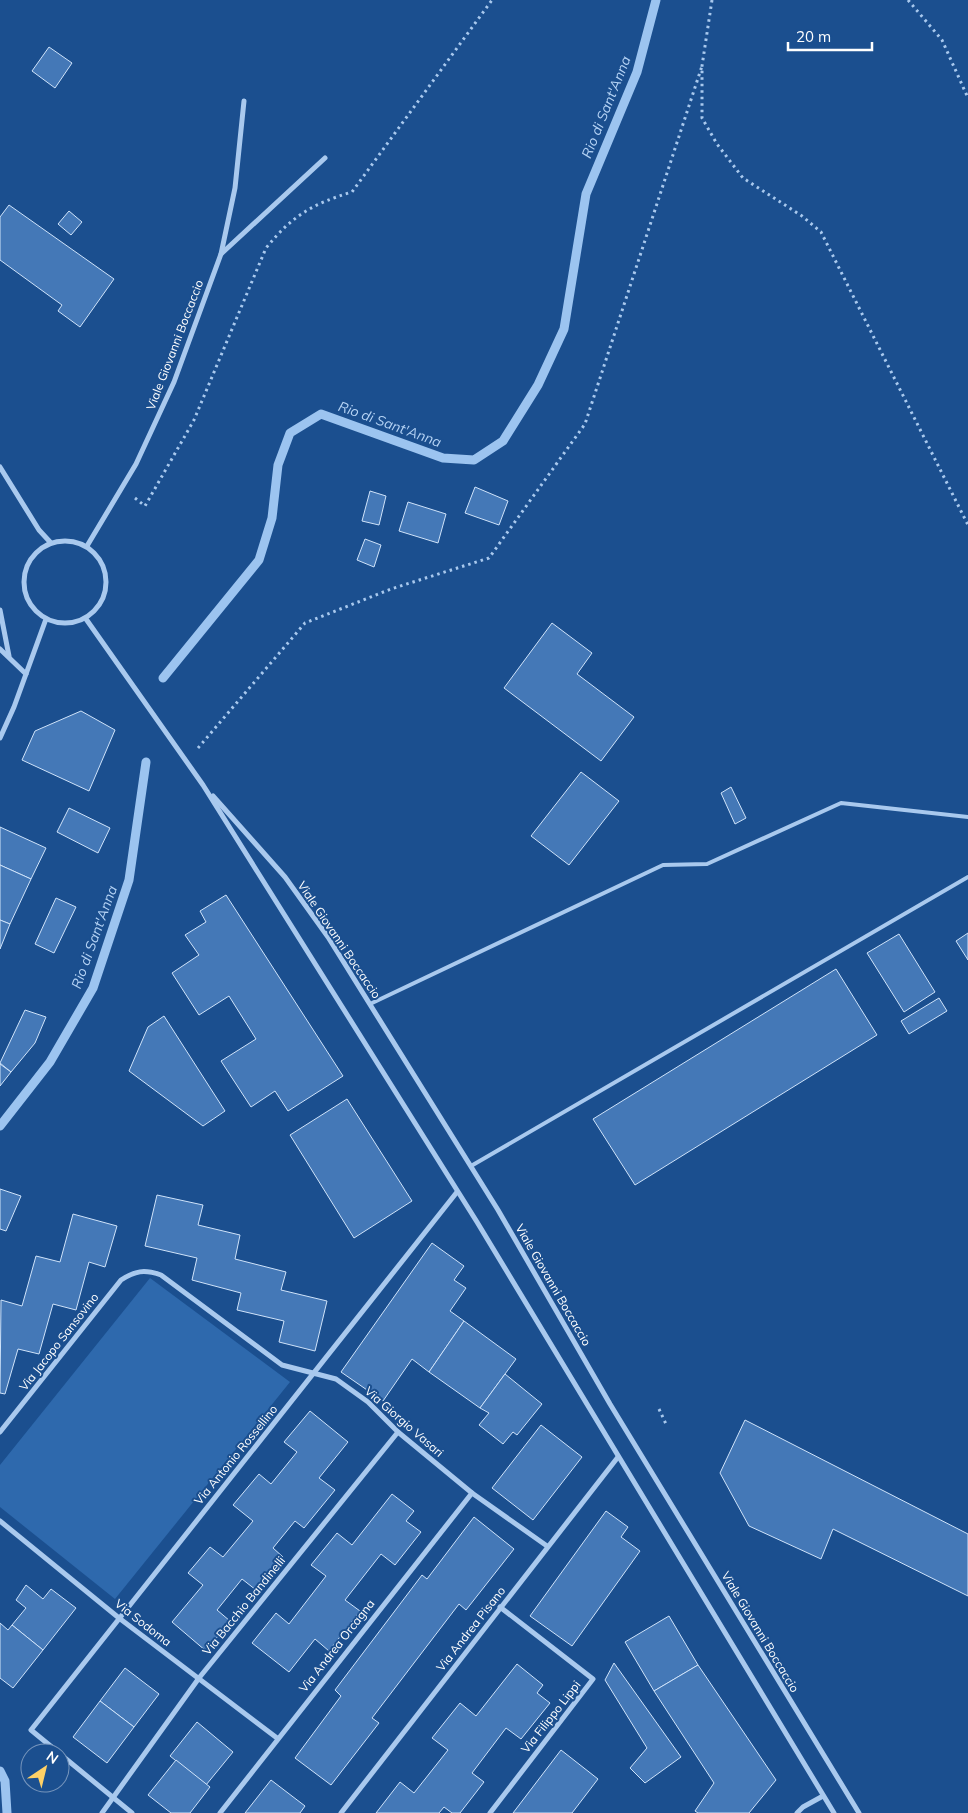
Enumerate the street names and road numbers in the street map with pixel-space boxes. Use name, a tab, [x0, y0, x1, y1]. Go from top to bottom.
street label: Viale Giovanni Boccaccio	[143, 277, 206, 412]
street label: Viale Giovanni Boccaccio	[295, 878, 384, 1001]
street label: Viale Giovanni Boccaccio	[512, 1221, 595, 1348]
street label: Via Jacopo Sansovino	[16, 1290, 102, 1394]
street label: Via Giorgio Vasari	[362, 1383, 447, 1460]
street label: Via Antonio Rossellino	[191, 1402, 281, 1508]
street label: Via Bacchio Bandinelli	[199, 1553, 288, 1658]
street label: Viale Giovanni Boccaccio	[718, 1569, 803, 1695]
street label: Via Andrea Pisano	[433, 1583, 508, 1674]
street label: Via Sodoma	[112, 1596, 175, 1649]
street label: Via Andrea Orcagna	[296, 1596, 378, 1695]
street label: Via Filippo Lippi	[518, 1677, 584, 1756]

